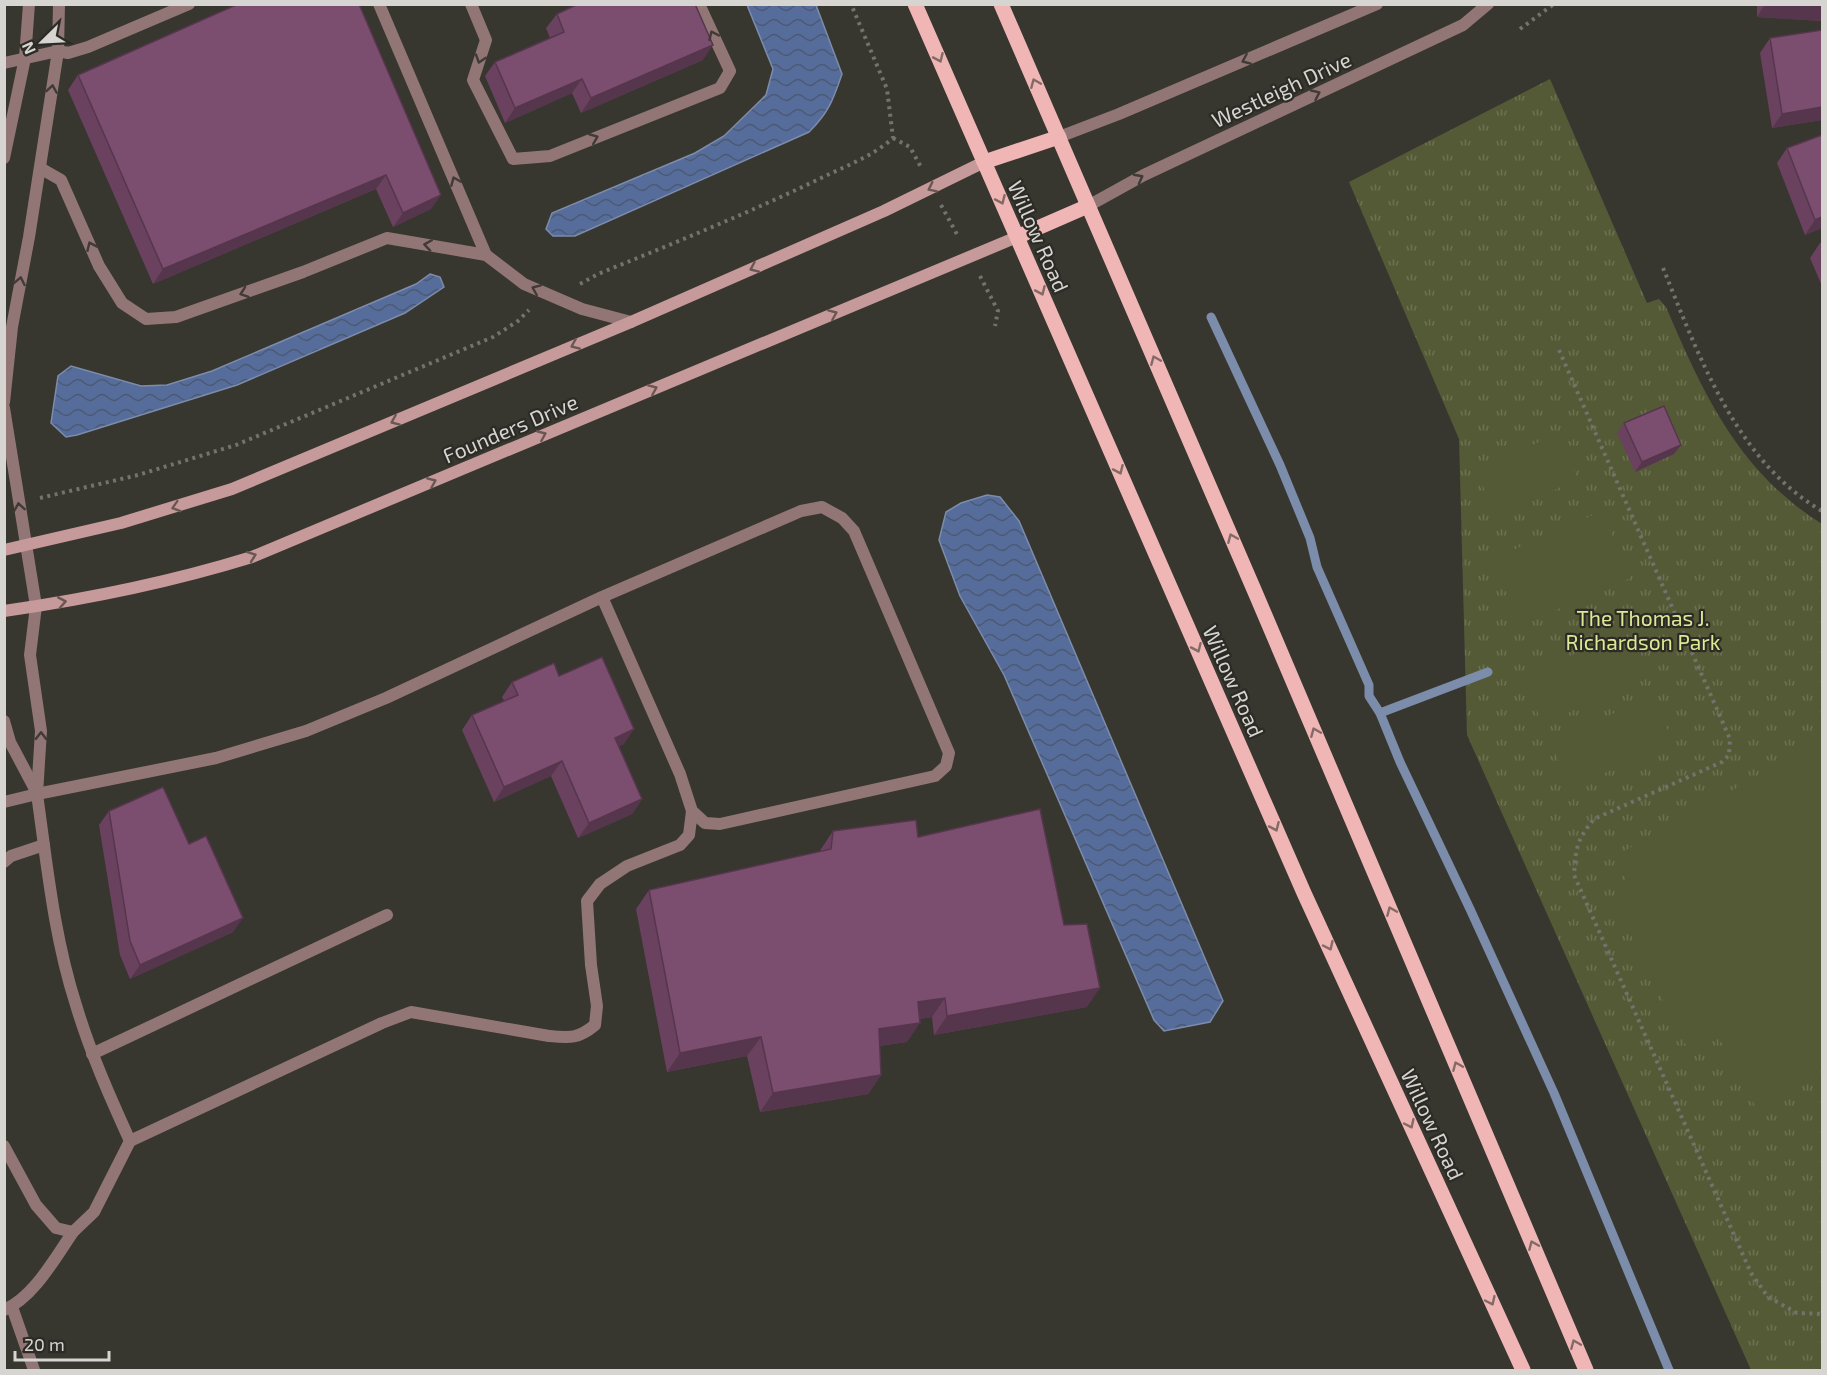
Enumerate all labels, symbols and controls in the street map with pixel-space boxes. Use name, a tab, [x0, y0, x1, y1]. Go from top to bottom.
north arrow	[12, 12, 72, 72]
one-way arrow	[709, 31, 721, 42]
text: N	[17, 39, 39, 57]
street label: Westleigh Drive	[1207, 46, 1355, 132]
one-way arrow	[931, 52, 943, 63]
one-way arrow	[475, 53, 487, 64]
one-way arrow	[1241, 53, 1252, 65]
one-way arrow	[1030, 79, 1042, 90]
one-way arrow	[46, 84, 58, 93]
one-way arrow	[1309, 90, 1320, 102]
one-way arrow	[588, 133, 599, 145]
one-way arrow	[1133, 174, 1144, 185]
street label: Willow Road	[1003, 176, 1075, 296]
one-way arrow	[450, 177, 462, 188]
one-way arrow	[927, 181, 938, 192]
one-way arrow	[994, 193, 1006, 204]
one-way arrow	[423, 239, 433, 252]
one-way arrow	[86, 242, 98, 253]
one-way arrow	[749, 261, 760, 273]
one-way arrow	[14, 277, 26, 286]
one-way arrow	[532, 284, 543, 296]
one-way arrow	[1034, 285, 1046, 296]
one-way arrow	[239, 286, 250, 298]
one-way arrow	[827, 309, 838, 321]
one-way arrow	[570, 338, 581, 350]
one-way arrow	[1150, 355, 1162, 366]
one-way arrow	[647, 384, 658, 396]
street label: Founders Drive	[439, 388, 581, 468]
one-way arrow	[390, 414, 401, 426]
one-way arrow	[536, 430, 547, 442]
one-way arrow	[1112, 463, 1124, 474]
one-way arrow	[425, 477, 436, 489]
one-way arrow	[171, 500, 182, 512]
one-way arrow	[14, 503, 26, 512]
one-way arrow	[1227, 534, 1239, 545]
one-way arrow	[246, 551, 257, 564]
one-way arrow	[57, 596, 67, 609]
park label: The Thomas J. Richardson Park	[1566, 605, 1721, 654]
street label: Willow Road	[1198, 621, 1270, 741]
one-way arrow	[1190, 642, 1202, 653]
one-way arrow	[1310, 727, 1322, 738]
one-way arrow	[34, 731, 47, 740]
one-way arrow	[1268, 820, 1280, 831]
one-way arrow	[1386, 907, 1398, 918]
one-way arrow	[1321, 940, 1333, 951]
one-way arrow	[1452, 1061, 1464, 1072]
street label: Willow Road	[1396, 1065, 1470, 1183]
one-way arrow	[1402, 1117, 1414, 1128]
one-way arrow	[1528, 1240, 1540, 1251]
one-way arrow	[1483, 1295, 1495, 1306]
scale bar	[15, 1324, 110, 1362]
text: 20 m	[24, 1333, 65, 1355]
one-way arrow	[1570, 1340, 1582, 1351]

